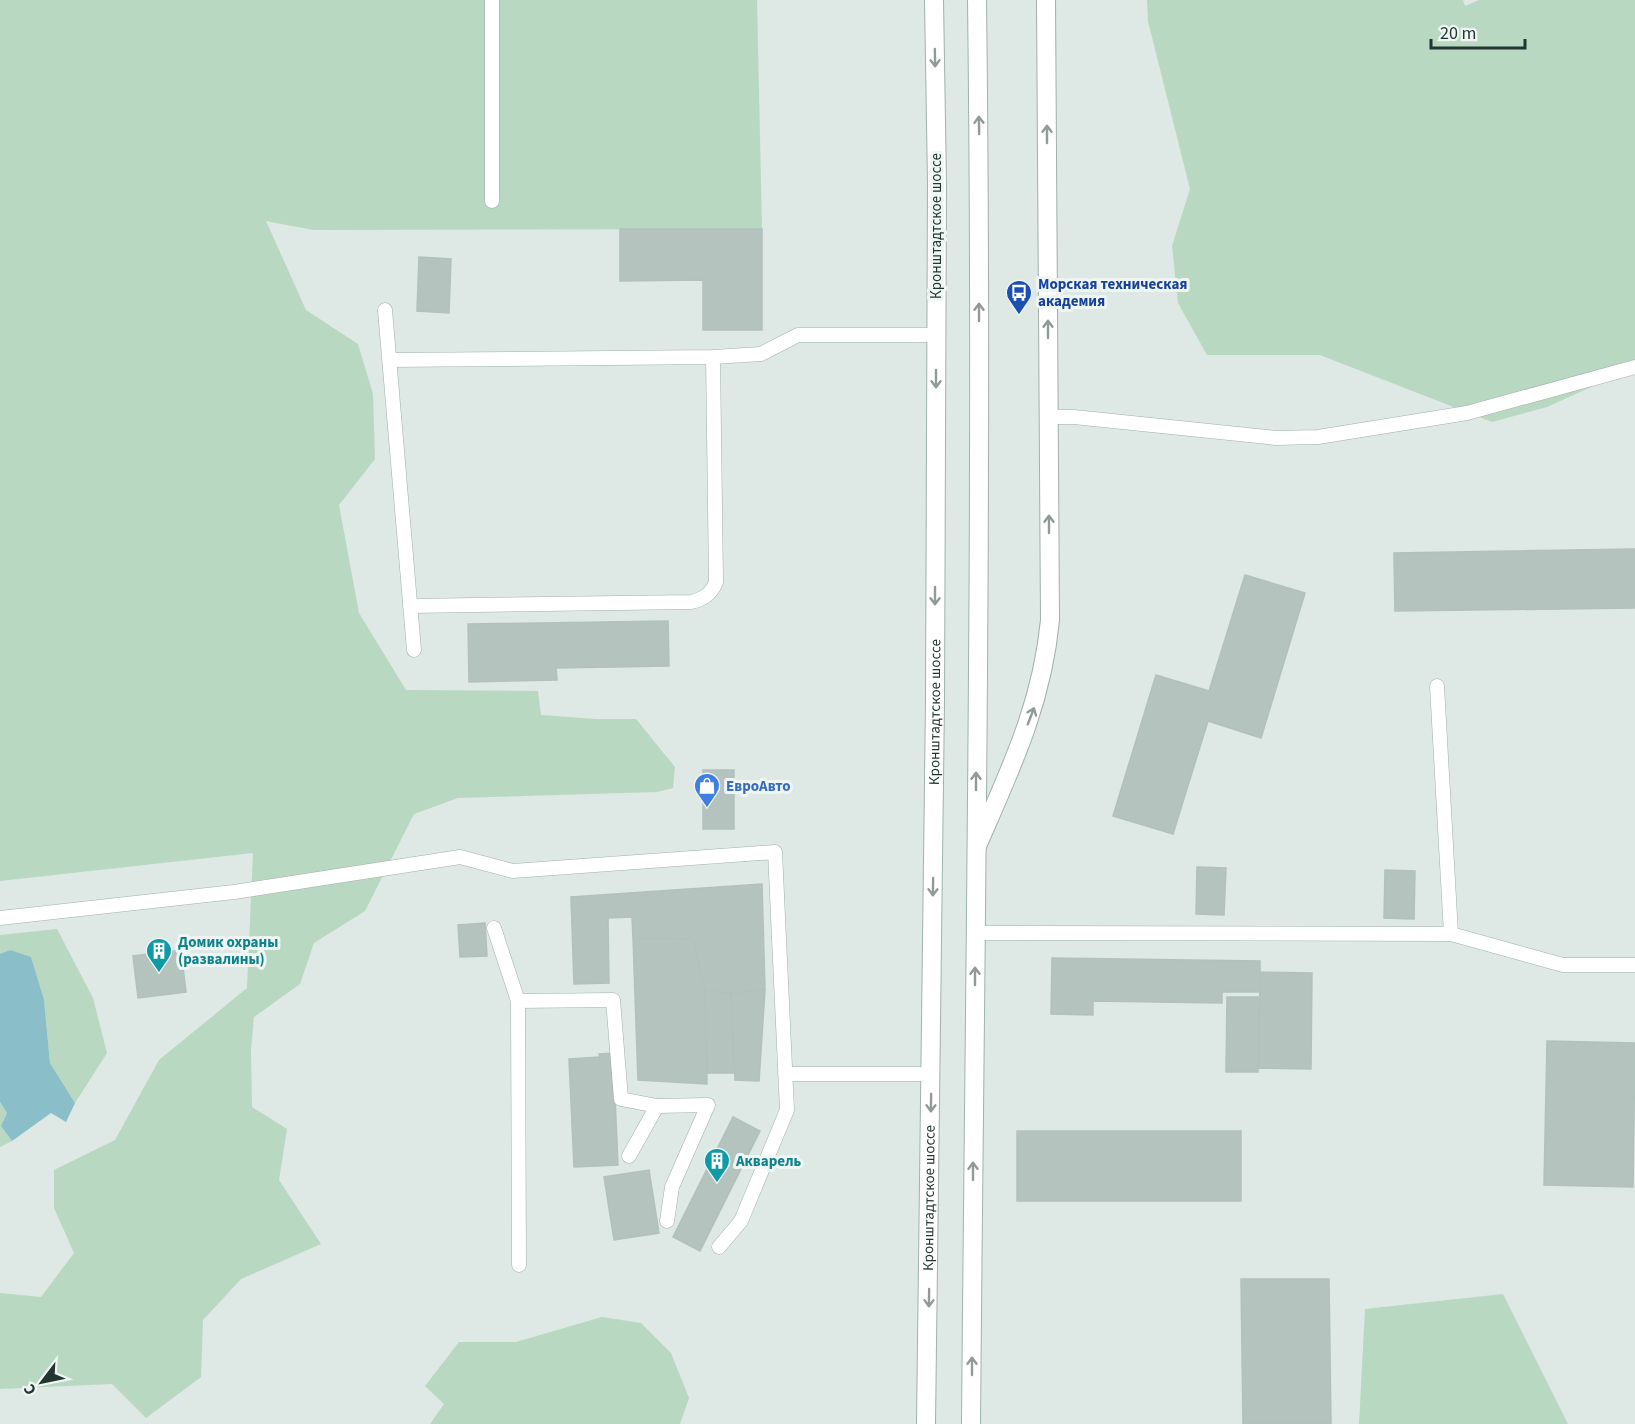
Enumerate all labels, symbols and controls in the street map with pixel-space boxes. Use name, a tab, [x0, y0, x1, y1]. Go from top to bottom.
scale bar	[1431, 12, 1526, 50]
text: 20 m	[1440, 21, 1476, 46]
one-way arrow	[929, 48, 941, 68]
one-way arrow	[973, 115, 984, 135]
one-way arrow	[1041, 124, 1052, 144]
street label: Кронштадтское шоссе	[926, 153, 947, 299]
place label: Морская техническая академия	[1038, 274, 1188, 312]
bus stop icon: Морская техническая академия	[1004, 278, 1034, 316]
one-way arrow	[973, 302, 984, 322]
one-way arrow	[1042, 319, 1054, 339]
one-way arrow	[930, 369, 942, 389]
one-way arrow	[1043, 514, 1055, 534]
one-way arrow	[929, 585, 941, 605]
street label: Кронштадтское шоссе	[924, 639, 946, 785]
one-way arrow	[1026, 708, 1037, 726]
shop icon: ЕвроАвто	[692, 771, 722, 809]
one-way arrow	[971, 771, 982, 791]
place label: ЕвроАвто	[726, 776, 791, 797]
one-way arrow	[927, 877, 939, 897]
place label: Домик охраны (развалины)	[178, 932, 278, 970]
building icon: Домик охраны (развалины)	[144, 936, 174, 974]
one-way arrow	[969, 966, 981, 986]
one-way arrow	[925, 1093, 937, 1113]
street label: Кронштадтское шоссе	[918, 1125, 941, 1271]
building icon: Акварель	[702, 1146, 732, 1184]
place label: Акварель	[735, 1151, 802, 1172]
one-way arrow	[967, 1161, 979, 1181]
one-way arrow	[923, 1288, 934, 1308]
north arrow	[12, 1352, 72, 1412]
one-way arrow	[966, 1356, 978, 1376]
text: С	[18, 1380, 42, 1399]

